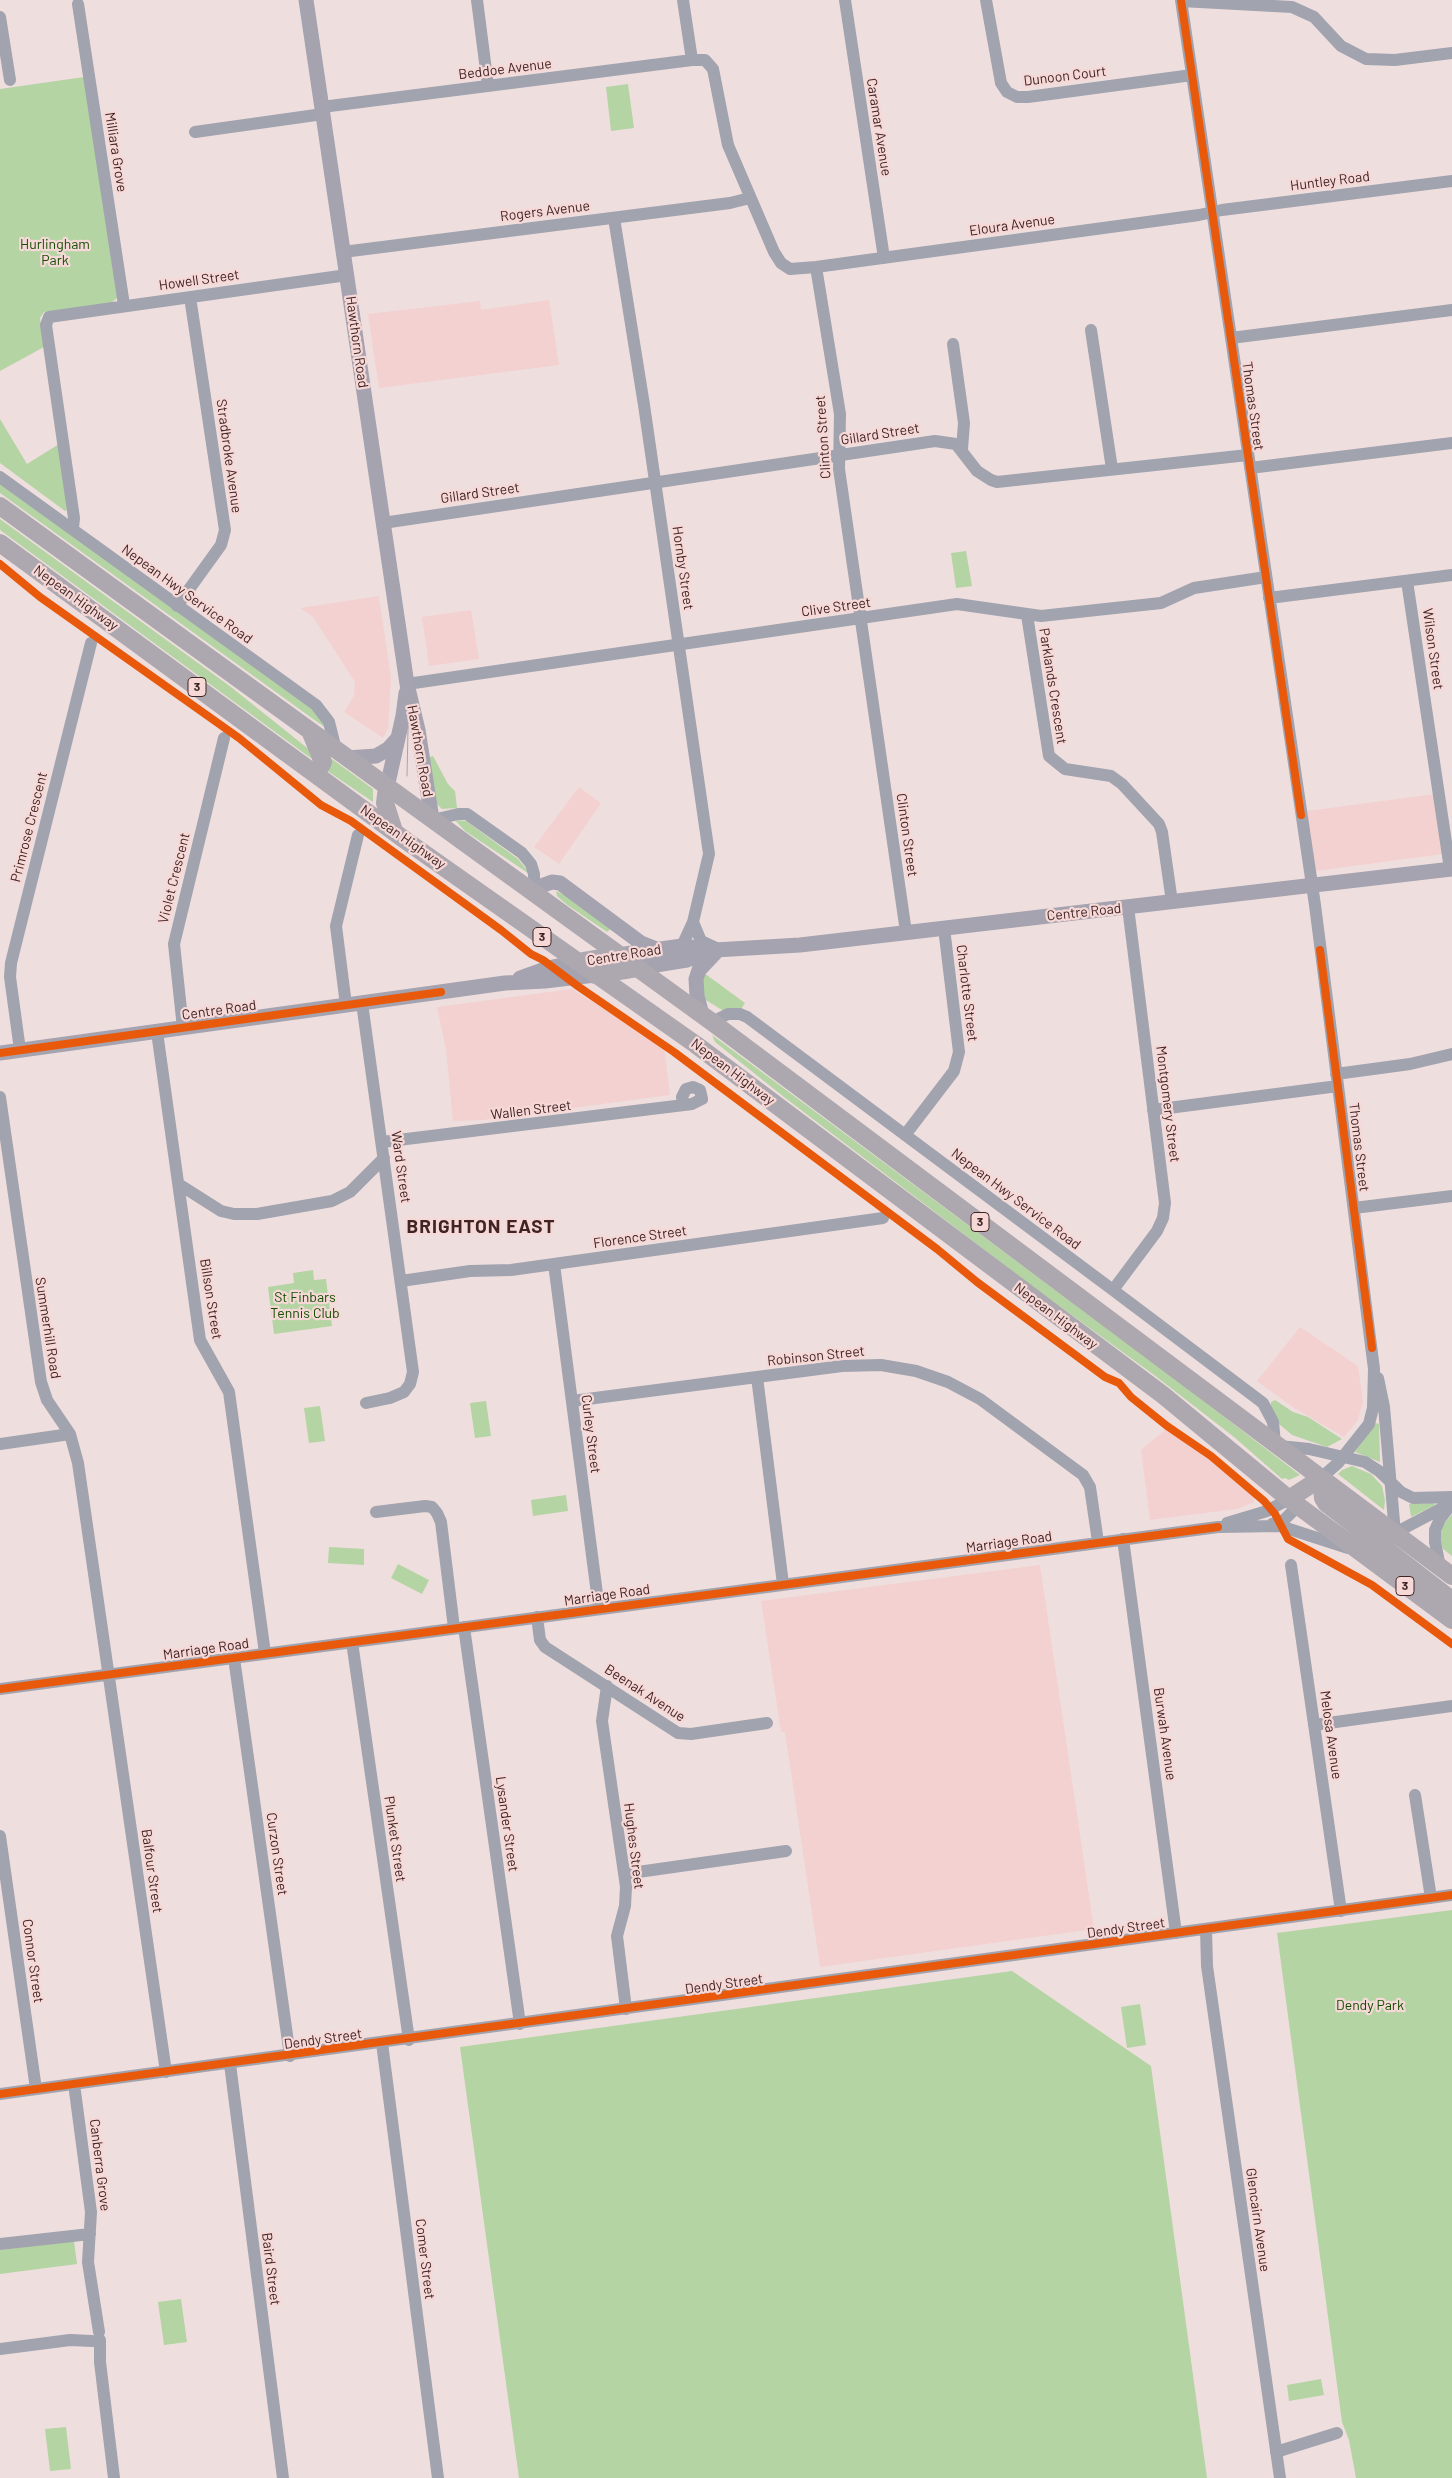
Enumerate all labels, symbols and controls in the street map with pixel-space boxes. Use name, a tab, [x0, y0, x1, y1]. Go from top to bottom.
street label: Beddoe Avenue	[457, 55, 553, 83]
street label: Dunoon Court	[1023, 63, 1107, 89]
street label: Caramar Avenue	[863, 77, 895, 177]
street label: Milliara Grove	[101, 111, 131, 193]
street label: Huntley Road	[1289, 168, 1371, 194]
street label: Rogers Avenue	[499, 197, 591, 225]
street label: Eloura Avenue	[968, 211, 1056, 239]
park label: Hurlingham Park	[20, 236, 90, 268]
street label: Howell Street	[158, 266, 240, 294]
street label: Hawthorn Road	[342, 295, 372, 389]
street label: Thomas Street	[1238, 361, 1268, 451]
street label: Clinton Street	[812, 395, 834, 479]
street label: Stradbroke Avenue	[213, 398, 245, 514]
street label: Gillard Street	[839, 419, 921, 449]
street label: Gillard Street	[439, 479, 521, 507]
street label: Hornby Street	[669, 525, 697, 611]
street label: Nepean Hwy Service Road	[118, 541, 256, 647]
street label: Nepean Highway	[30, 562, 122, 634]
street label: Clive Street	[800, 594, 872, 620]
street label: Wilson Street	[1419, 607, 1447, 691]
street label: Parklands Crescent	[1036, 627, 1070, 745]
road number: 3	[188, 678, 206, 696]
street label: Hawthorn Road	[404, 704, 436, 798]
street label: Primrose Crescent	[7, 770, 51, 884]
street label: Clinton Street	[893, 792, 921, 878]
street label: Nepean Highway	[357, 801, 449, 873]
street label: Violet Crescent	[155, 831, 193, 925]
street label: Centre Road	[1046, 900, 1122, 924]
road number: 3	[533, 928, 551, 946]
street label: Centre Road	[586, 941, 662, 969]
street label: Charlotte Street	[953, 944, 981, 1042]
street label: Centre Road	[181, 996, 257, 1024]
street label: Nepean Highway	[688, 1035, 778, 1109]
street label: Montgomery Street	[1153, 1045, 1183, 1163]
street label: Wallen Street	[490, 1097, 572, 1123]
street label: Thomas Street	[1345, 1102, 1373, 1192]
street label: Ward Street	[388, 1130, 414, 1204]
street label: Nepean Hwy Service Road	[948, 1145, 1084, 1253]
road number: 3	[971, 1212, 989, 1232]
district label: BRIGHTON EAST	[405, 1216, 557, 1238]
street label: Florence Street	[592, 1222, 688, 1252]
street label: Billson Street	[196, 1257, 226, 1341]
street label: Summerhill Road	[32, 1276, 64, 1380]
street label: Nepean Highway	[1011, 1279, 1101, 1353]
park label: St Finbars Tennis Club	[270, 1289, 340, 1321]
street label: Robinson Street	[766, 1343, 866, 1369]
street label: Curley Street	[578, 1394, 604, 1474]
street label: Marriage Road	[965, 1528, 1053, 1556]
road number: 3	[1396, 1576, 1414, 1595]
street label: Marriage Road	[563, 1581, 651, 1609]
street label: Marriage Road	[162, 1635, 250, 1663]
street label: Beenak Avenue	[602, 1661, 688, 1725]
street label: Burwah Avenue	[1150, 1687, 1180, 1781]
street label: Melosa Avenue	[1316, 1690, 1346, 1780]
street label: Lysander Street	[492, 1775, 522, 1873]
street label: Plunket Street	[381, 1795, 409, 1883]
street label: Hughes Street	[620, 1802, 648, 1890]
street label: Curzon Street	[263, 1811, 291, 1897]
street label: Balfour Street	[138, 1828, 166, 1914]
street label: Dendy Street	[1086, 1914, 1166, 1942]
street label: Connor Street	[19, 1918, 47, 2004]
street label: Dendy Street	[684, 1970, 764, 1998]
park label: Dendy Park	[1336, 1997, 1404, 2013]
street label: Dendy Street	[283, 2025, 363, 2053]
street label: Canberra Grove	[86, 2118, 114, 2212]
street label: Glencairn Avenue	[1242, 2167, 1274, 2273]
street label: Comer Street	[412, 2218, 438, 2300]
street label: Baird Street	[258, 2232, 284, 2306]

